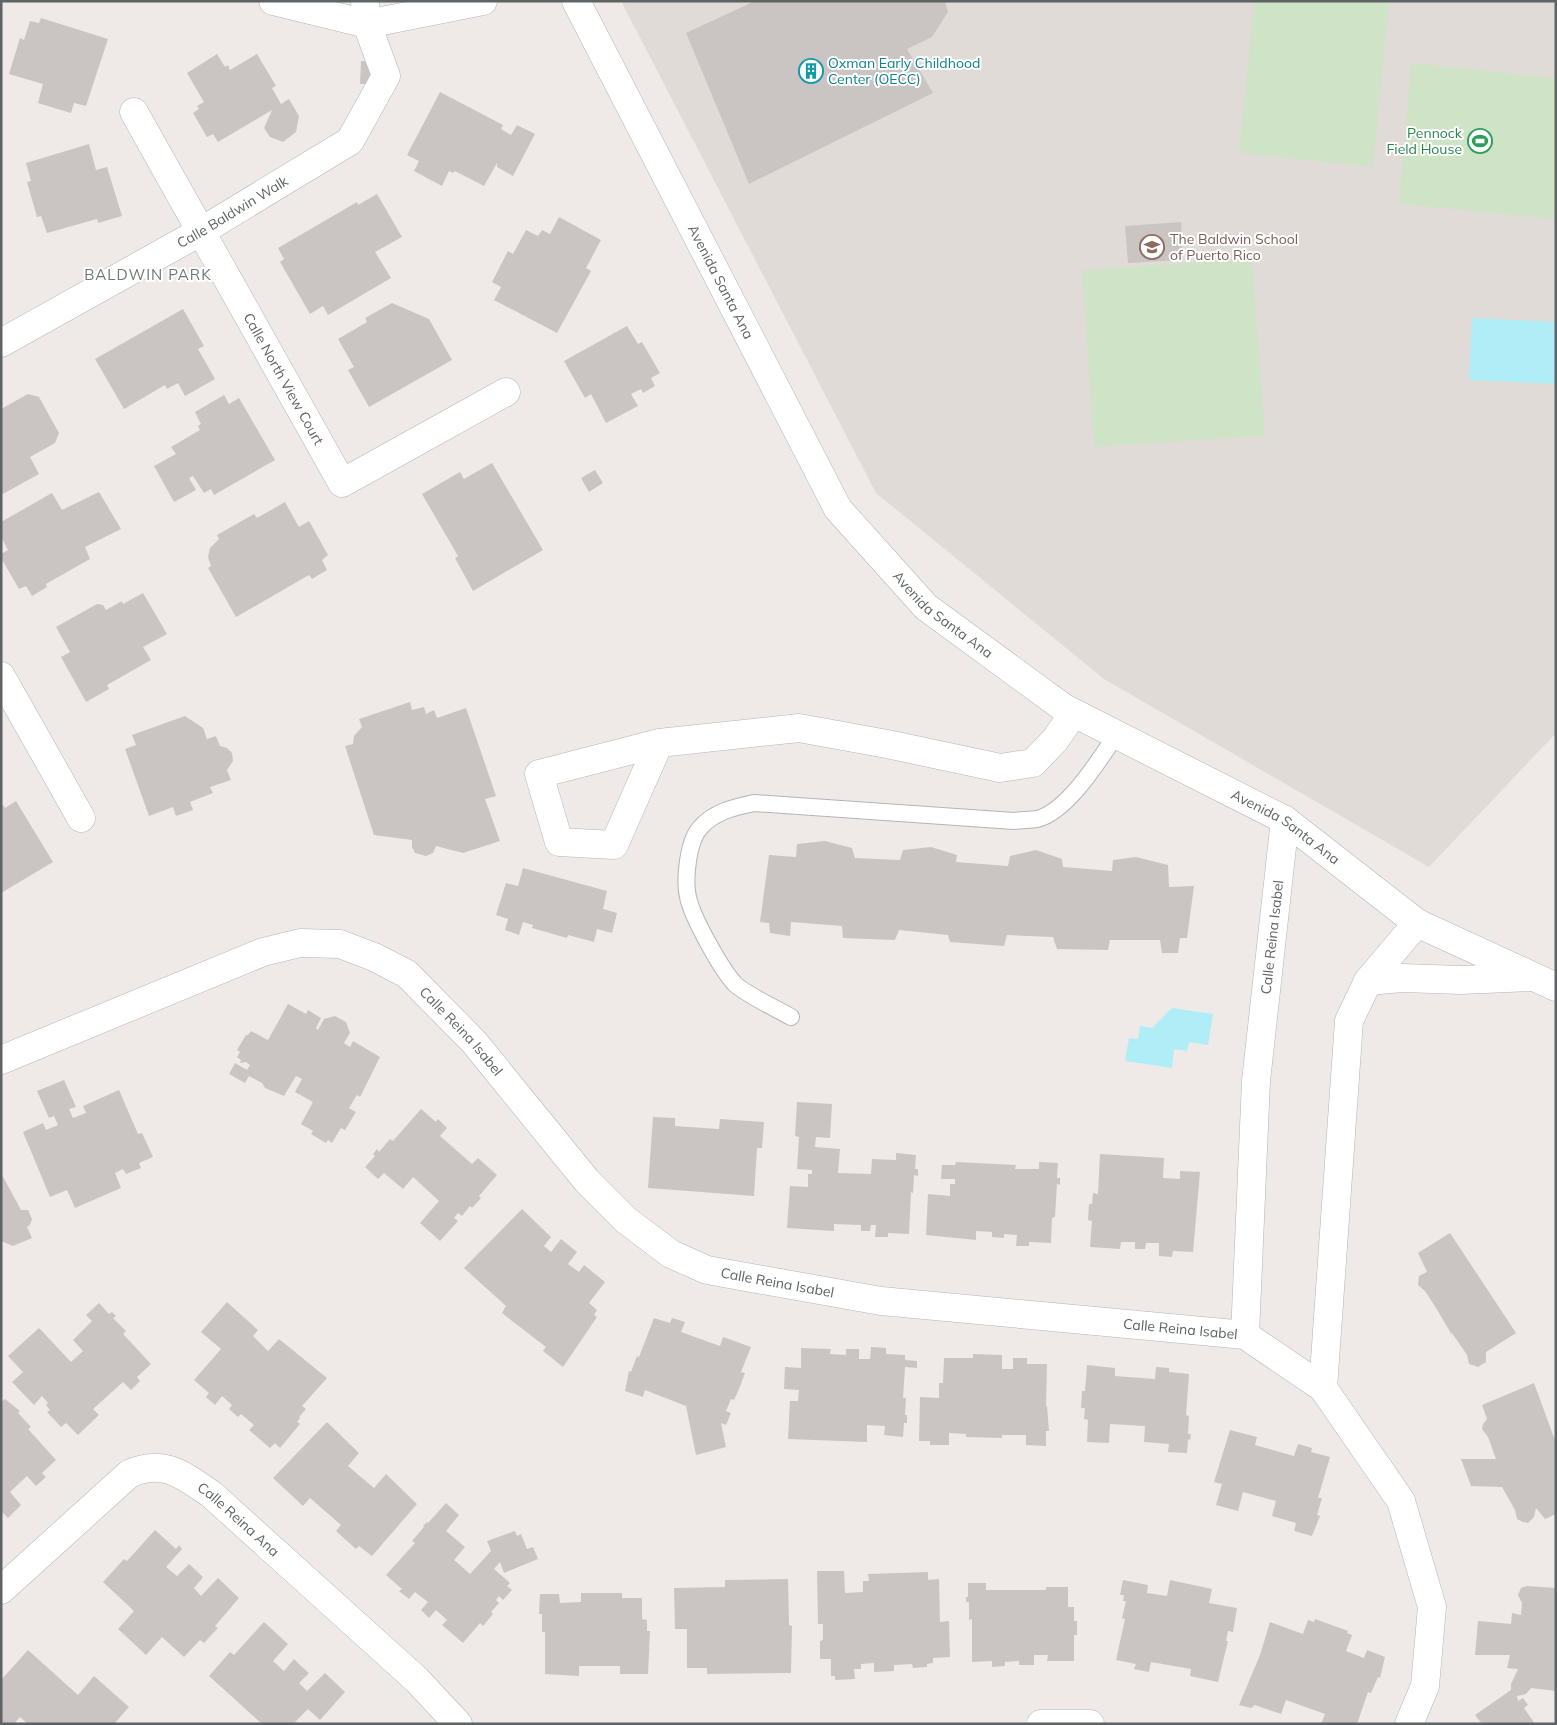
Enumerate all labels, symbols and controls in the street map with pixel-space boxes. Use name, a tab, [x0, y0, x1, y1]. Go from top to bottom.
place label: Oxman Early Childhood Center (OECC)	[828, 54, 980, 88]
building icon: Oxman Early Childhood Center (OECC)	[798, 58, 824, 84]
place label: Pennock Field House	[1386, 124, 1463, 158]
sports icon: Pennock Field House	[1467, 128, 1493, 154]
street label: Calle Baldwin Walk	[174, 171, 292, 252]
street label: Avenida Santa Ana	[684, 222, 758, 342]
place label: The Baldwin School of Puerto Rico	[1170, 230, 1298, 264]
school or university icon: The Baldwin School of Puerto Rico	[1139, 234, 1165, 260]
district label: BALDWIN PARK	[84, 265, 212, 284]
street label: Calle North View Court	[239, 310, 328, 448]
street label: Avenida Santa Ana	[889, 567, 997, 662]
street label: Avenida Santa Ana	[1228, 785, 1343, 868]
street label: Calle Reina Isabel	[1257, 879, 1287, 995]
street label: Calle Reina Isabel	[416, 983, 507, 1079]
street label: Calle Reina Isabel	[719, 1264, 835, 1301]
street label: Calle Reina Isabel	[1122, 1315, 1238, 1343]
street label: Calle Reina Ana	[194, 1478, 283, 1560]

